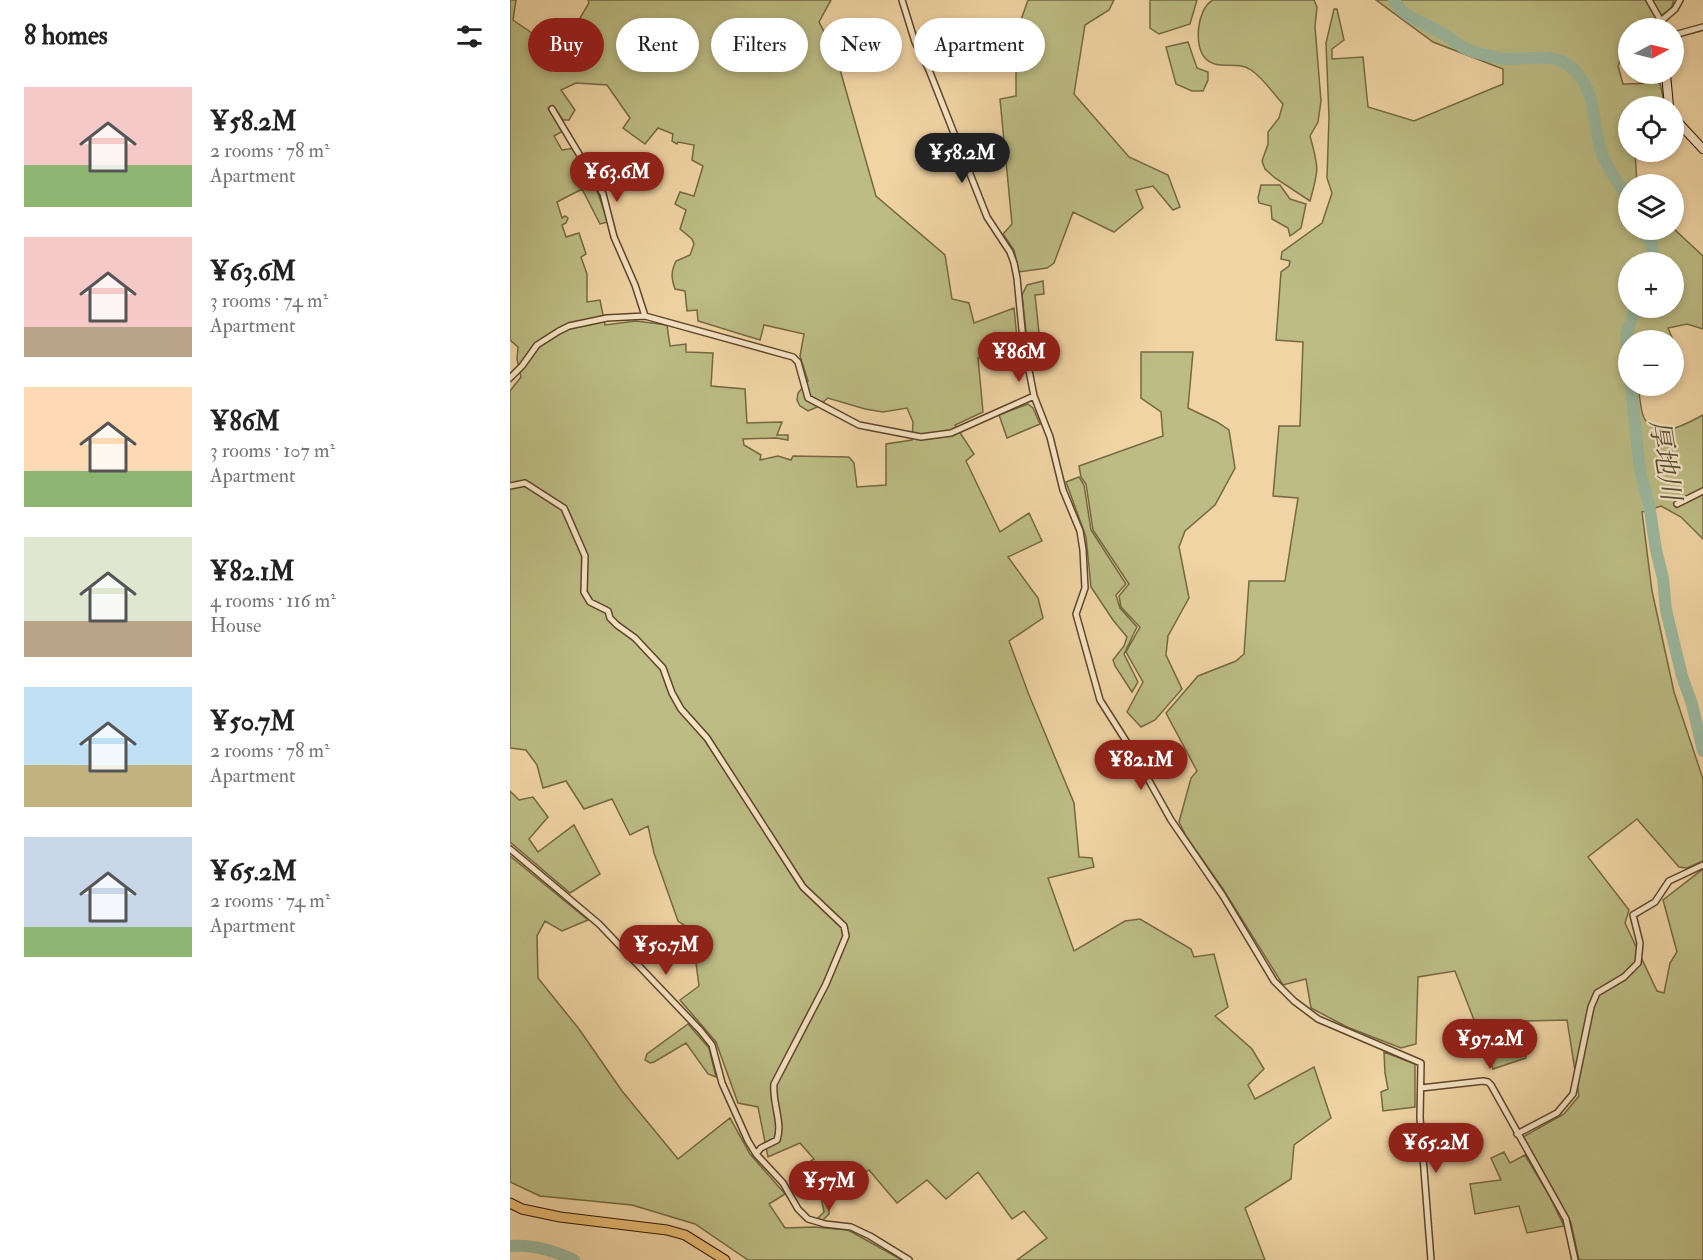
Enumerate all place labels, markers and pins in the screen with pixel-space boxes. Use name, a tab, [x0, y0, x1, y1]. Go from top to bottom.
pin: ¥58.2M	[913, 133, 1011, 184]
pin: ¥63.6M	[568, 152, 666, 203]
pin: ¥86M	[983, 332, 1055, 383]
pin: ¥82.1M	[1092, 740, 1190, 791]
pin: ¥50.7M	[617, 925, 715, 976]
pin: ¥97.2M	[1441, 1019, 1539, 1070]
pin: ¥65.2M	[1387, 1123, 1485, 1174]
pin: ¥57M	[793, 1161, 865, 1212]

